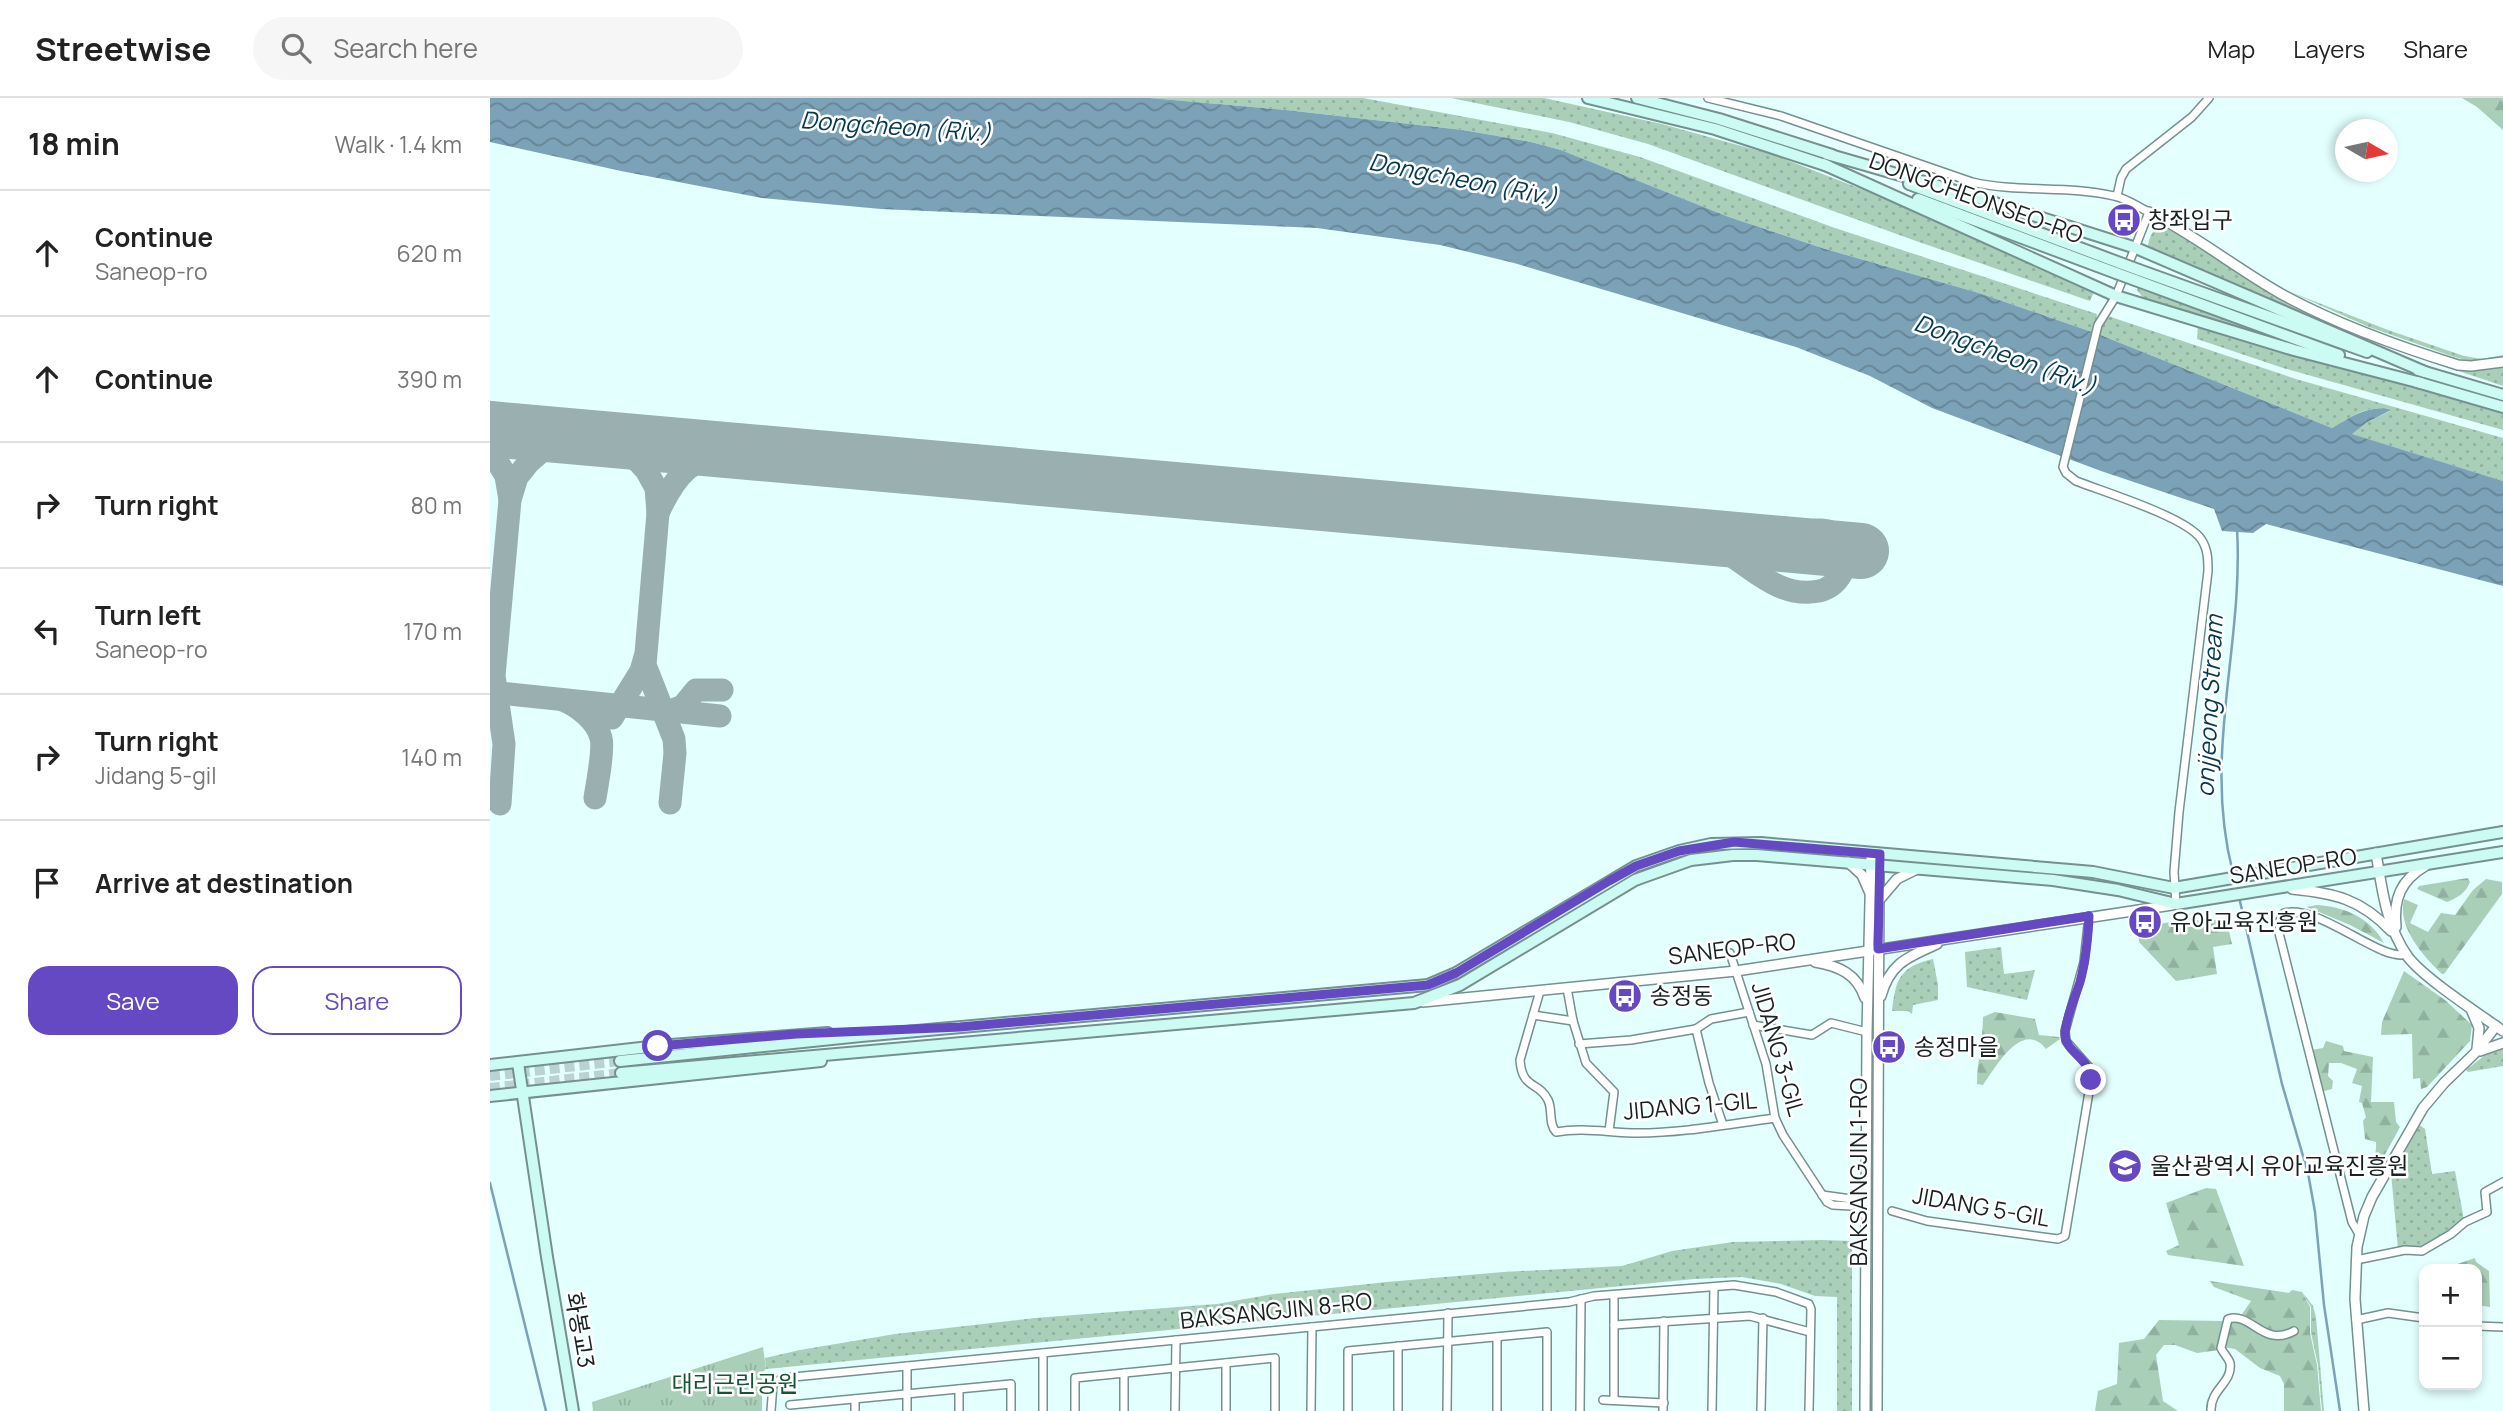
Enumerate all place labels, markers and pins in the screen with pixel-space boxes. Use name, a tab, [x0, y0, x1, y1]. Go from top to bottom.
bus stop icon: 창좌입구	[2105, 201, 2143, 239]
place label: 창좌입구	[2148, 203, 2233, 235]
bus stop icon: 유아교육진흥원	[2126, 903, 2164, 941]
place label: 유아교육진흥원	[2170, 905, 2318, 937]
bus stop icon: 송정동	[1606, 977, 1644, 1015]
place label: 송정동	[1650, 979, 1713, 1011]
bus stop icon: 송정마을	[1870, 1028, 1908, 1066]
place label: 송정마을	[1914, 1030, 1999, 1062]
school or university icon: 울산광역시 유아교육진흥원	[2106, 1147, 2144, 1185]
place label: 울산광역시 유아교육진흥원	[2150, 1149, 2409, 1181]

